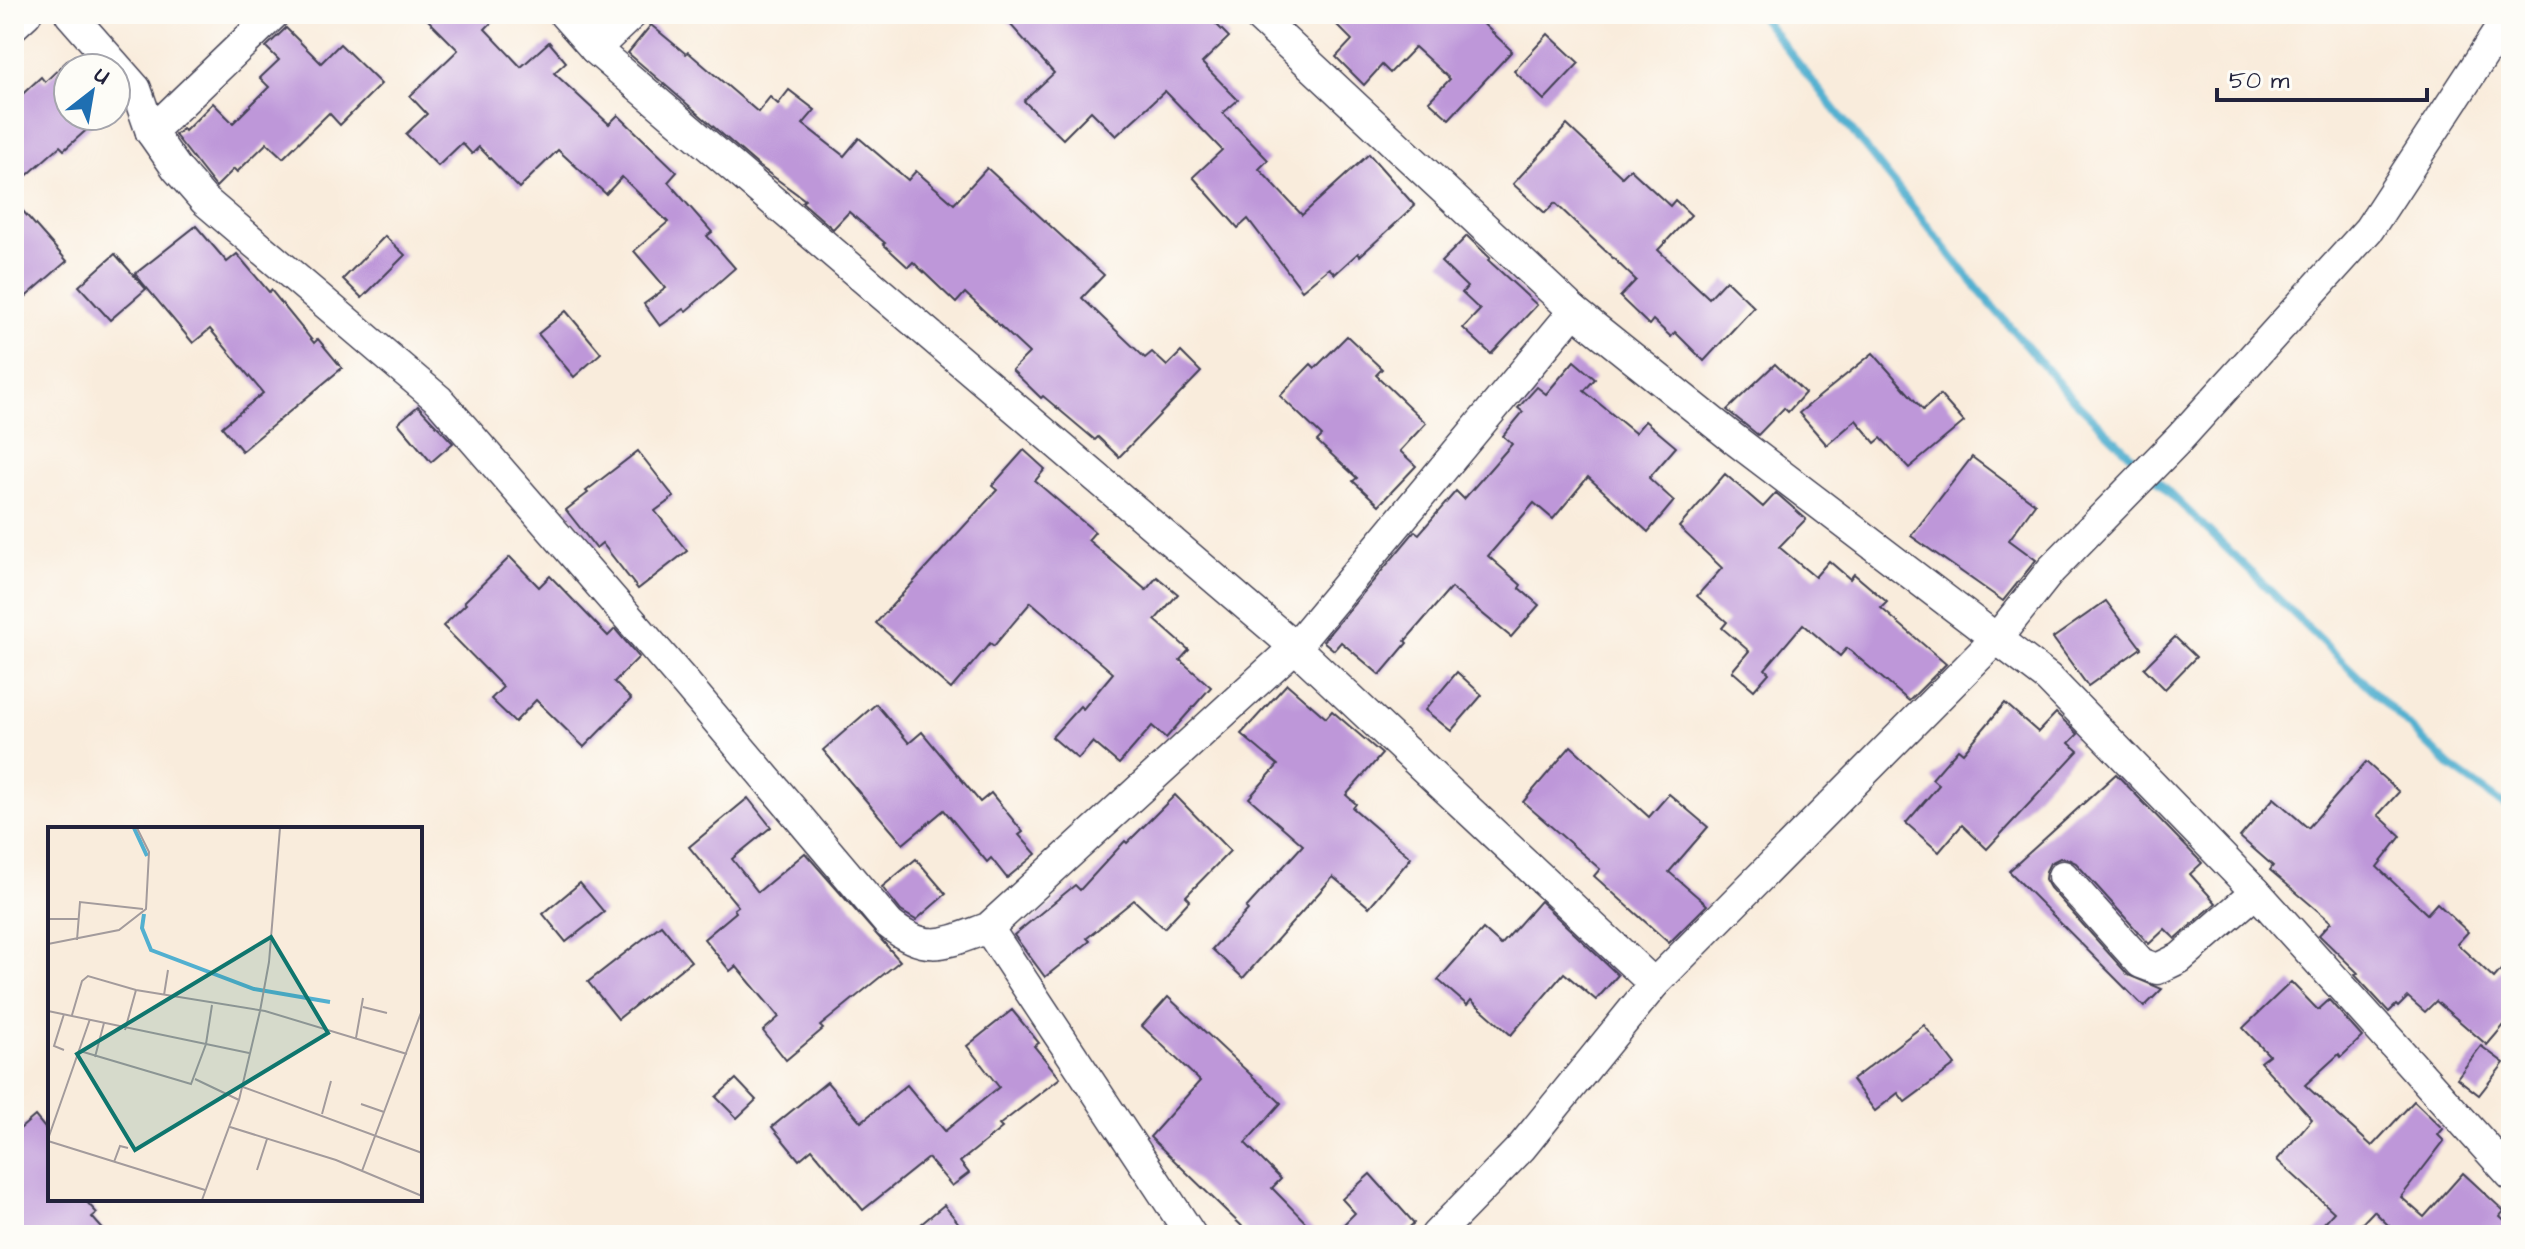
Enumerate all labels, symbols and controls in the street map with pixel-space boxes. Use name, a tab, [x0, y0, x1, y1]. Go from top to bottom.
north arrow	[52, 52, 132, 132]
scale bar	[2217, 52, 2427, 102]
text: U	[88, 60, 115, 93]
text: 50 m	[2229, 64, 2290, 98]
inset map	[48, 827, 422, 1201]

